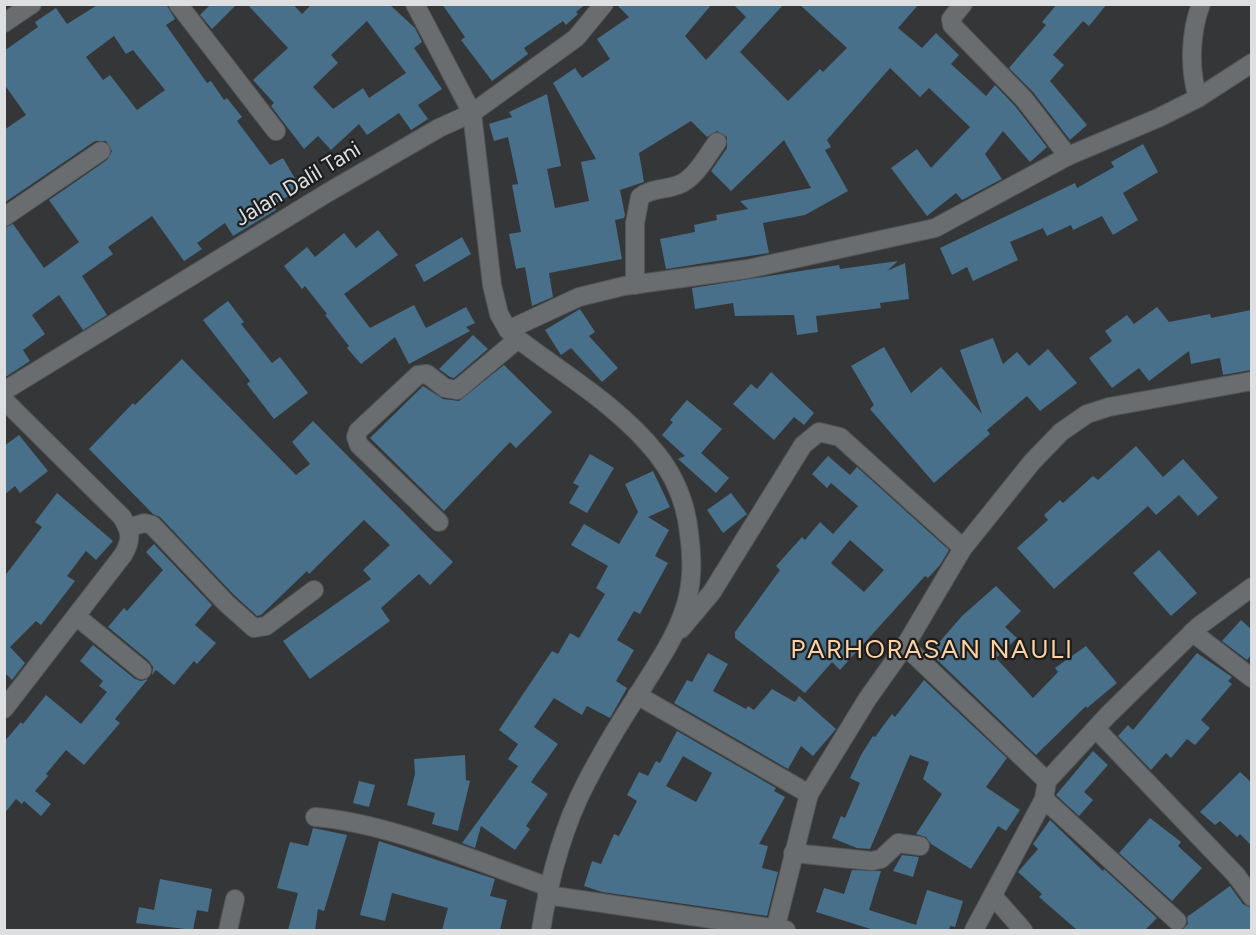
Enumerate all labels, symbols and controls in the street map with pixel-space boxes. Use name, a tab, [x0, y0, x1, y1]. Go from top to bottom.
street label: Jalan Dalil Tani	[229, 135, 365, 232]
district label: PARHORASAN NAULI	[790, 633, 1074, 665]

